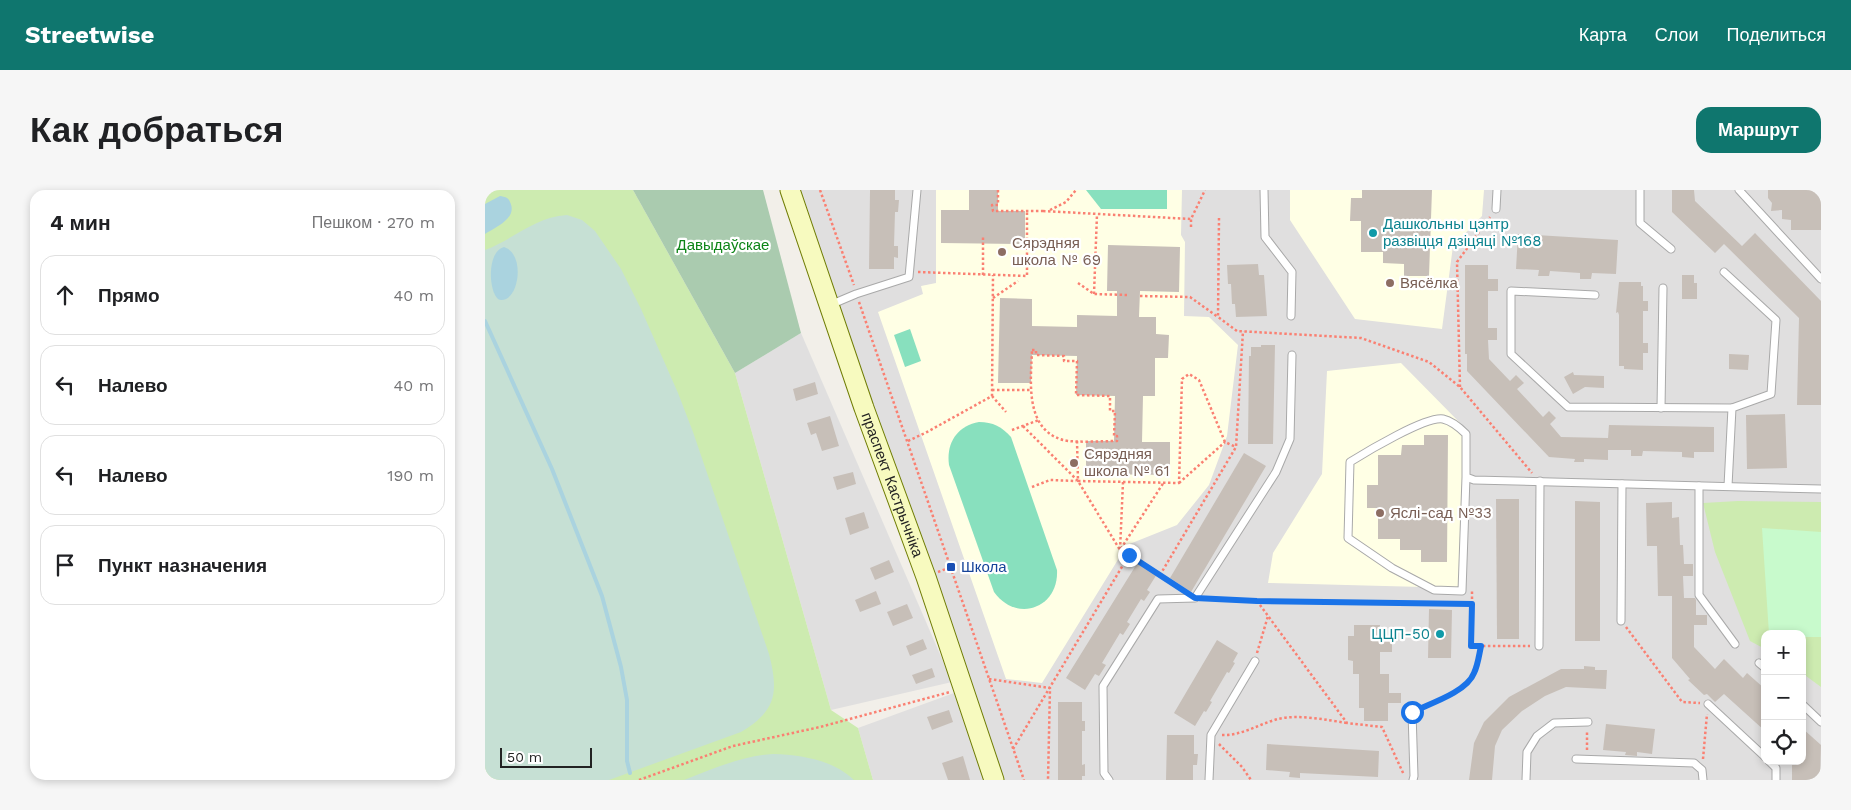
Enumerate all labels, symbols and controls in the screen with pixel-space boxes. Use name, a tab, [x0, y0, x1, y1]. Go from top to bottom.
text: Streetwise	[25, 21, 154, 49]
text: Карта	[1579, 24, 1627, 45]
text: Слои	[1655, 24, 1699, 45]
text: Поделиться	[1727, 24, 1826, 45]
button: Маршрут	[1696, 107, 1821, 153]
text: Как добраться	[30, 109, 283, 151]
text: 4 мин	[50, 210, 111, 235]
text: Пешком · 270 m	[312, 213, 435, 232]
place label: Дашкольны цэнтр развіцця дзіцяці №168	[1383, 215, 1541, 250]
marker: Дашкольны цэнтр развіцця дзіцяці №168	[1367, 227, 1379, 239]
place label: Сярэдняя школа № 69	[1012, 234, 1101, 269]
park label: Давыдаўскае	[677, 236, 769, 254]
marker: Сярэдняя школа № 69	[996, 246, 1008, 258]
place label: Вясёлка	[1400, 274, 1458, 292]
marker: Вясёлка	[1384, 277, 1396, 289]
icon: ahead	[51, 281, 79, 309]
text: Прямо	[98, 284, 160, 307]
text: 40 m	[394, 286, 434, 305]
icon: left	[51, 371, 79, 399]
text: Налево	[98, 374, 168, 397]
text: 40 m	[394, 376, 434, 395]
street label: праспект Кастрычніка	[857, 410, 927, 560]
place label: Сярэдняя школа № 61	[1084, 445, 1169, 480]
marker: Сярэдняя школа № 61	[1068, 457, 1080, 469]
icon: left	[51, 461, 79, 489]
text: Налево	[98, 464, 168, 487]
text: 190 m	[387, 466, 434, 485]
place label: Яслі-сад №33	[1390, 504, 1492, 522]
marker: Яслі-сад №33	[1374, 507, 1386, 519]
route end	[1118, 544, 1141, 567]
icon: arrive	[51, 551, 79, 579]
text: Пункт назначения	[98, 554, 267, 577]
place label: Школа	[961, 558, 1007, 576]
marker: Школа	[945, 561, 957, 573]
place label: ЦЦП-50	[1371, 625, 1430, 643]
marker: ЦЦП-50	[1434, 628, 1446, 640]
map controls	[1761, 630, 1806, 765]
button: +	[1761, 630, 1806, 675]
button: −	[1761, 675, 1806, 720]
route start	[1401, 701, 1424, 724]
button: locate	[1761, 720, 1806, 765]
scale bar	[500, 745, 593, 768]
text: 50 m	[507, 749, 542, 765]

